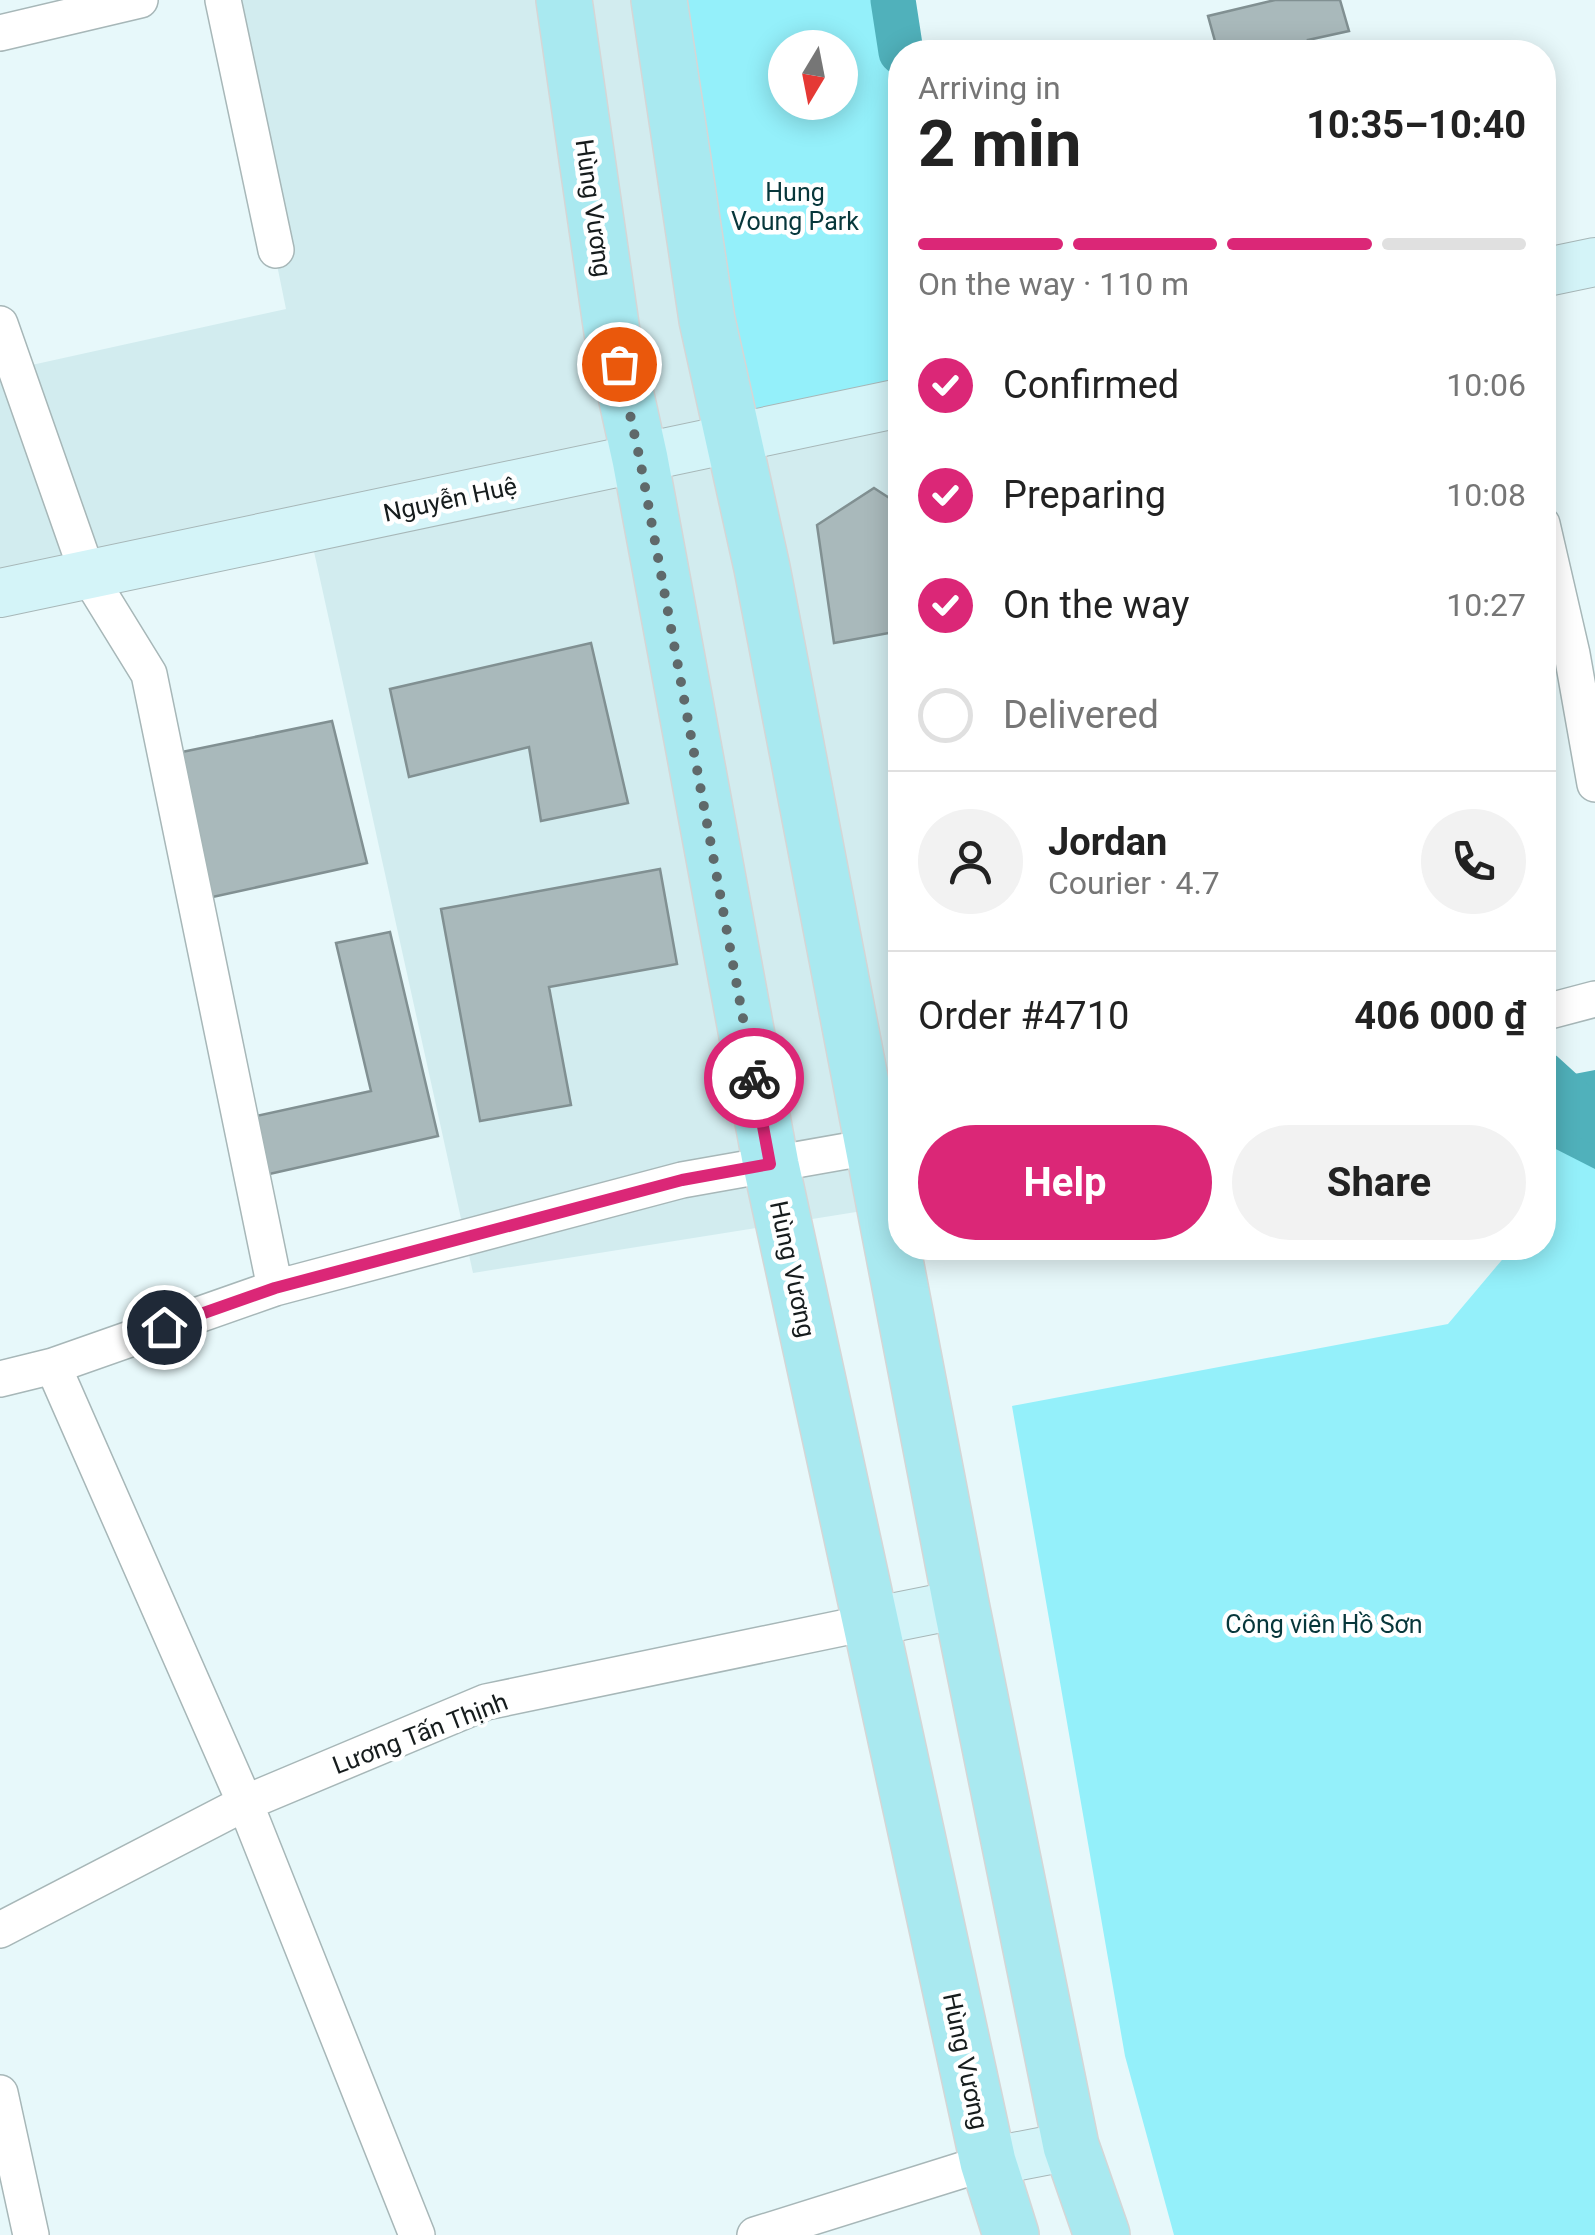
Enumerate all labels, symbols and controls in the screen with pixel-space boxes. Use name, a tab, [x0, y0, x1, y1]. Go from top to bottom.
north arrow	[768, 30, 858, 120]
map controls	[768, 30, 858, 120]
text: Arriving in	[918, 69, 1061, 107]
text: 10:35–10:40	[1306, 103, 1526, 147]
text: 2 min	[918, 106, 1081, 182]
street label: Hùng Vương	[569, 137, 618, 279]
park label: Hung Voung Park	[731, 178, 859, 236]
text: On the way · 110 m	[918, 265, 1189, 303]
pin	[577, 322, 662, 407]
icon: bag	[592, 337, 647, 392]
icon: check	[918, 358, 973, 413]
text: Confirmed	[1003, 363, 1179, 407]
text: 10:06	[1446, 366, 1526, 404]
icon: check	[918, 468, 973, 523]
street label: Nguyễn Huệ	[381, 471, 519, 528]
text: Preparing	[1003, 473, 1166, 517]
text: 10:08	[1446, 476, 1526, 514]
icon: check	[918, 578, 973, 633]
text: On the way	[1003, 583, 1189, 627]
text: 10:27	[1446, 586, 1526, 624]
text: Delivered	[1003, 693, 1159, 737]
button: person	[918, 809, 1023, 914]
button: phone	[1421, 809, 1526, 914]
text: Jordan	[1048, 820, 1167, 864]
text: Courier · 4.7	[1048, 864, 1220, 902]
text: Order #4710	[918, 994, 1129, 1038]
text: 406 000 ₫	[1354, 994, 1526, 1038]
courier	[704, 1028, 804, 1128]
icon: bike	[727, 1051, 782, 1106]
button: Help	[918, 1125, 1212, 1240]
button: Share	[1232, 1125, 1526, 1240]
street label: Hùng Vương	[764, 1198, 821, 1340]
pin	[122, 1285, 207, 1370]
icon: home	[137, 1300, 192, 1355]
park label: Công viên Hồ Sơn	[1225, 1610, 1423, 1639]
street label: Lương Tấn Thịnh	[329, 1687, 512, 1780]
street label: Hùng Vương	[937, 1990, 994, 2132]

